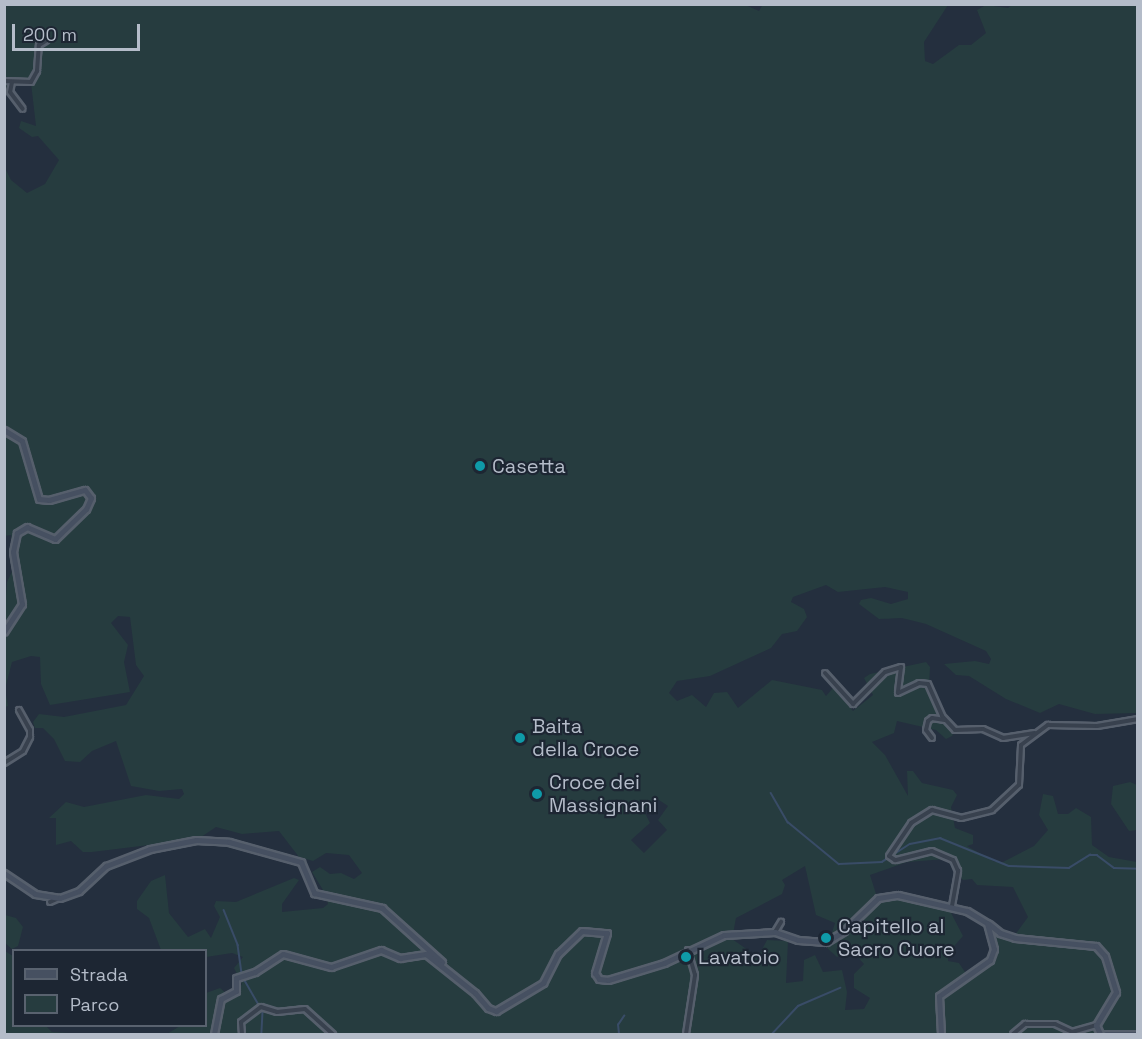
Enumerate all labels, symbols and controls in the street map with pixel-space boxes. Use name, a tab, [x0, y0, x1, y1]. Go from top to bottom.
scale bar	[15, 12, 142, 50]
text: 200 m	[23, 23, 77, 46]
place label: Casetta	[492, 454, 566, 478]
marker: Casetta	[473, 459, 487, 473]
place label: Baita della Croce	[532, 714, 639, 761]
marker: Baita della Croce	[513, 731, 527, 745]
place label: Croce dei Massignani	[549, 771, 657, 818]
marker: Croce dei Massignani	[530, 787, 544, 801]
place label: Capitello al Sacro Cuore	[838, 915, 955, 962]
marker: Capitello al Sacro Cuore	[819, 931, 833, 945]
place label: Lavatoio	[698, 945, 780, 969]
legend	[12, 949, 207, 1027]
marker: Lavatoio	[679, 950, 693, 964]
text: Strada	[70, 963, 128, 986]
text: Parco	[70, 993, 119, 1016]

